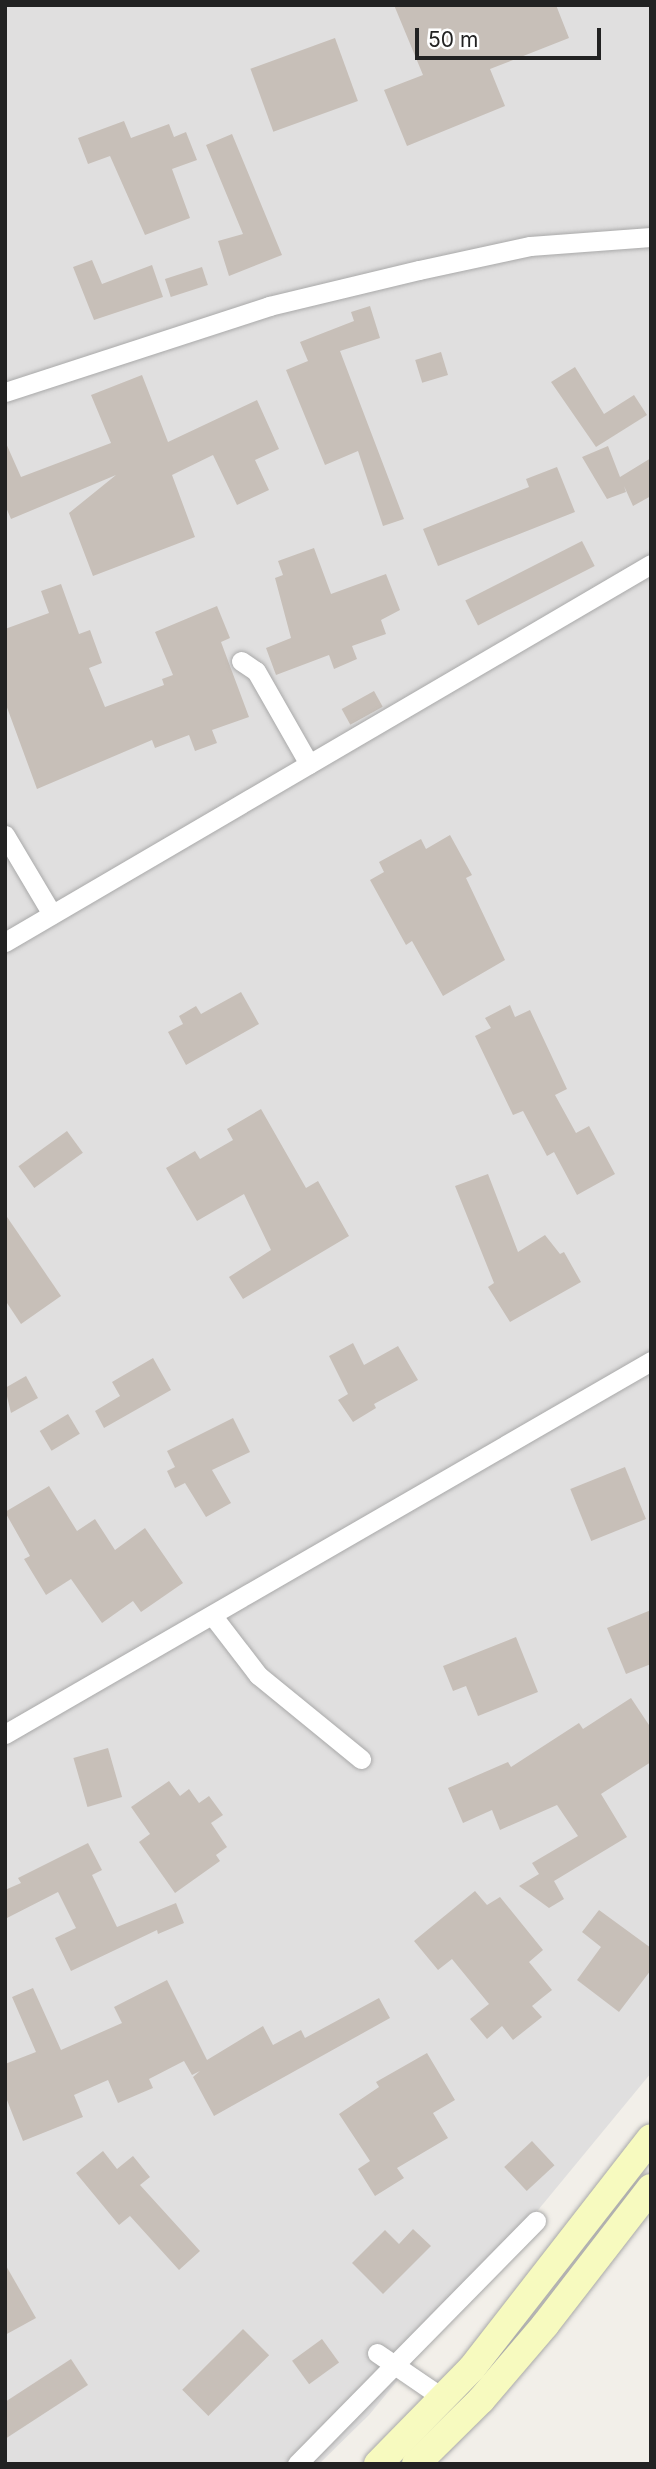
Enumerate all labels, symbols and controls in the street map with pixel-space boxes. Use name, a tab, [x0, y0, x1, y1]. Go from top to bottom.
scale bar	[418, 14, 604, 58]
text: 50 m	[428, 27, 478, 52]

